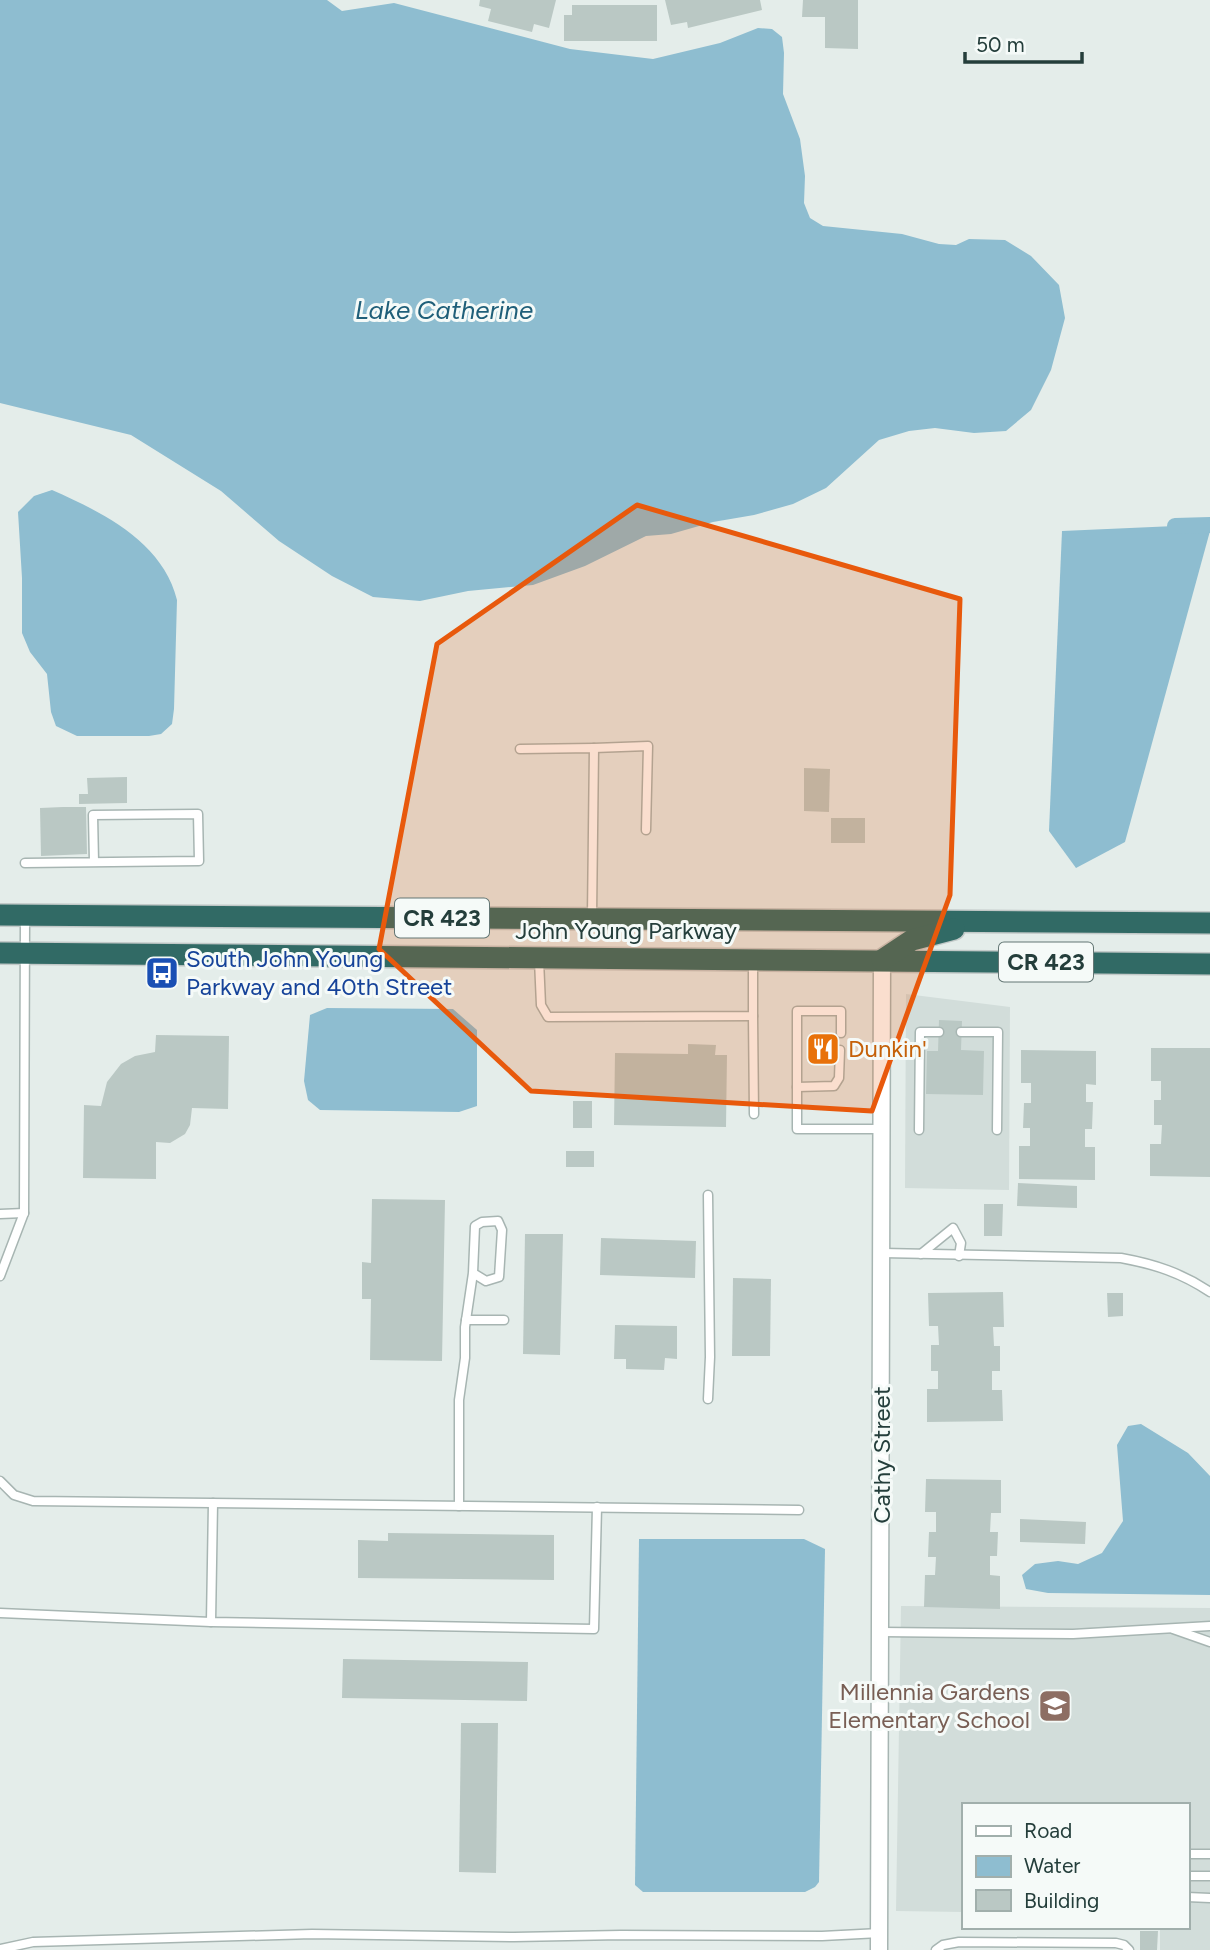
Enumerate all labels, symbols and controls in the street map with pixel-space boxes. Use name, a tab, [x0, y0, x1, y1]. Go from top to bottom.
scale bar	[965, 21, 1082, 65]
text: 50 m	[976, 32, 1025, 57]
water label: Lake Catherine	[355, 294, 533, 326]
road number: CR 423	[395, 898, 489, 937]
street label: John Young Parkway	[515, 916, 737, 945]
road number: CR 423	[999, 942, 1093, 981]
place label: South John Young Parkway and 40th Street	[186, 944, 452, 1001]
bus stop icon: South John Young Parkway and 40th Street	[143, 954, 181, 992]
restaurant icon: Dunkin'	[804, 1030, 842, 1068]
place label: Dunkin'	[848, 1034, 927, 1063]
street label: Cathy Street	[867, 1386, 896, 1524]
place label: Millennia Gardens Elementary School	[828, 1677, 1030, 1734]
school or university icon: Millennia Gardens Elementary School	[1036, 1687, 1074, 1725]
legend	[962, 1803, 1189, 1929]
text: Road	[1024, 1818, 1072, 1843]
text: Water	[1024, 1853, 1080, 1878]
text: Building	[1024, 1888, 1099, 1913]

